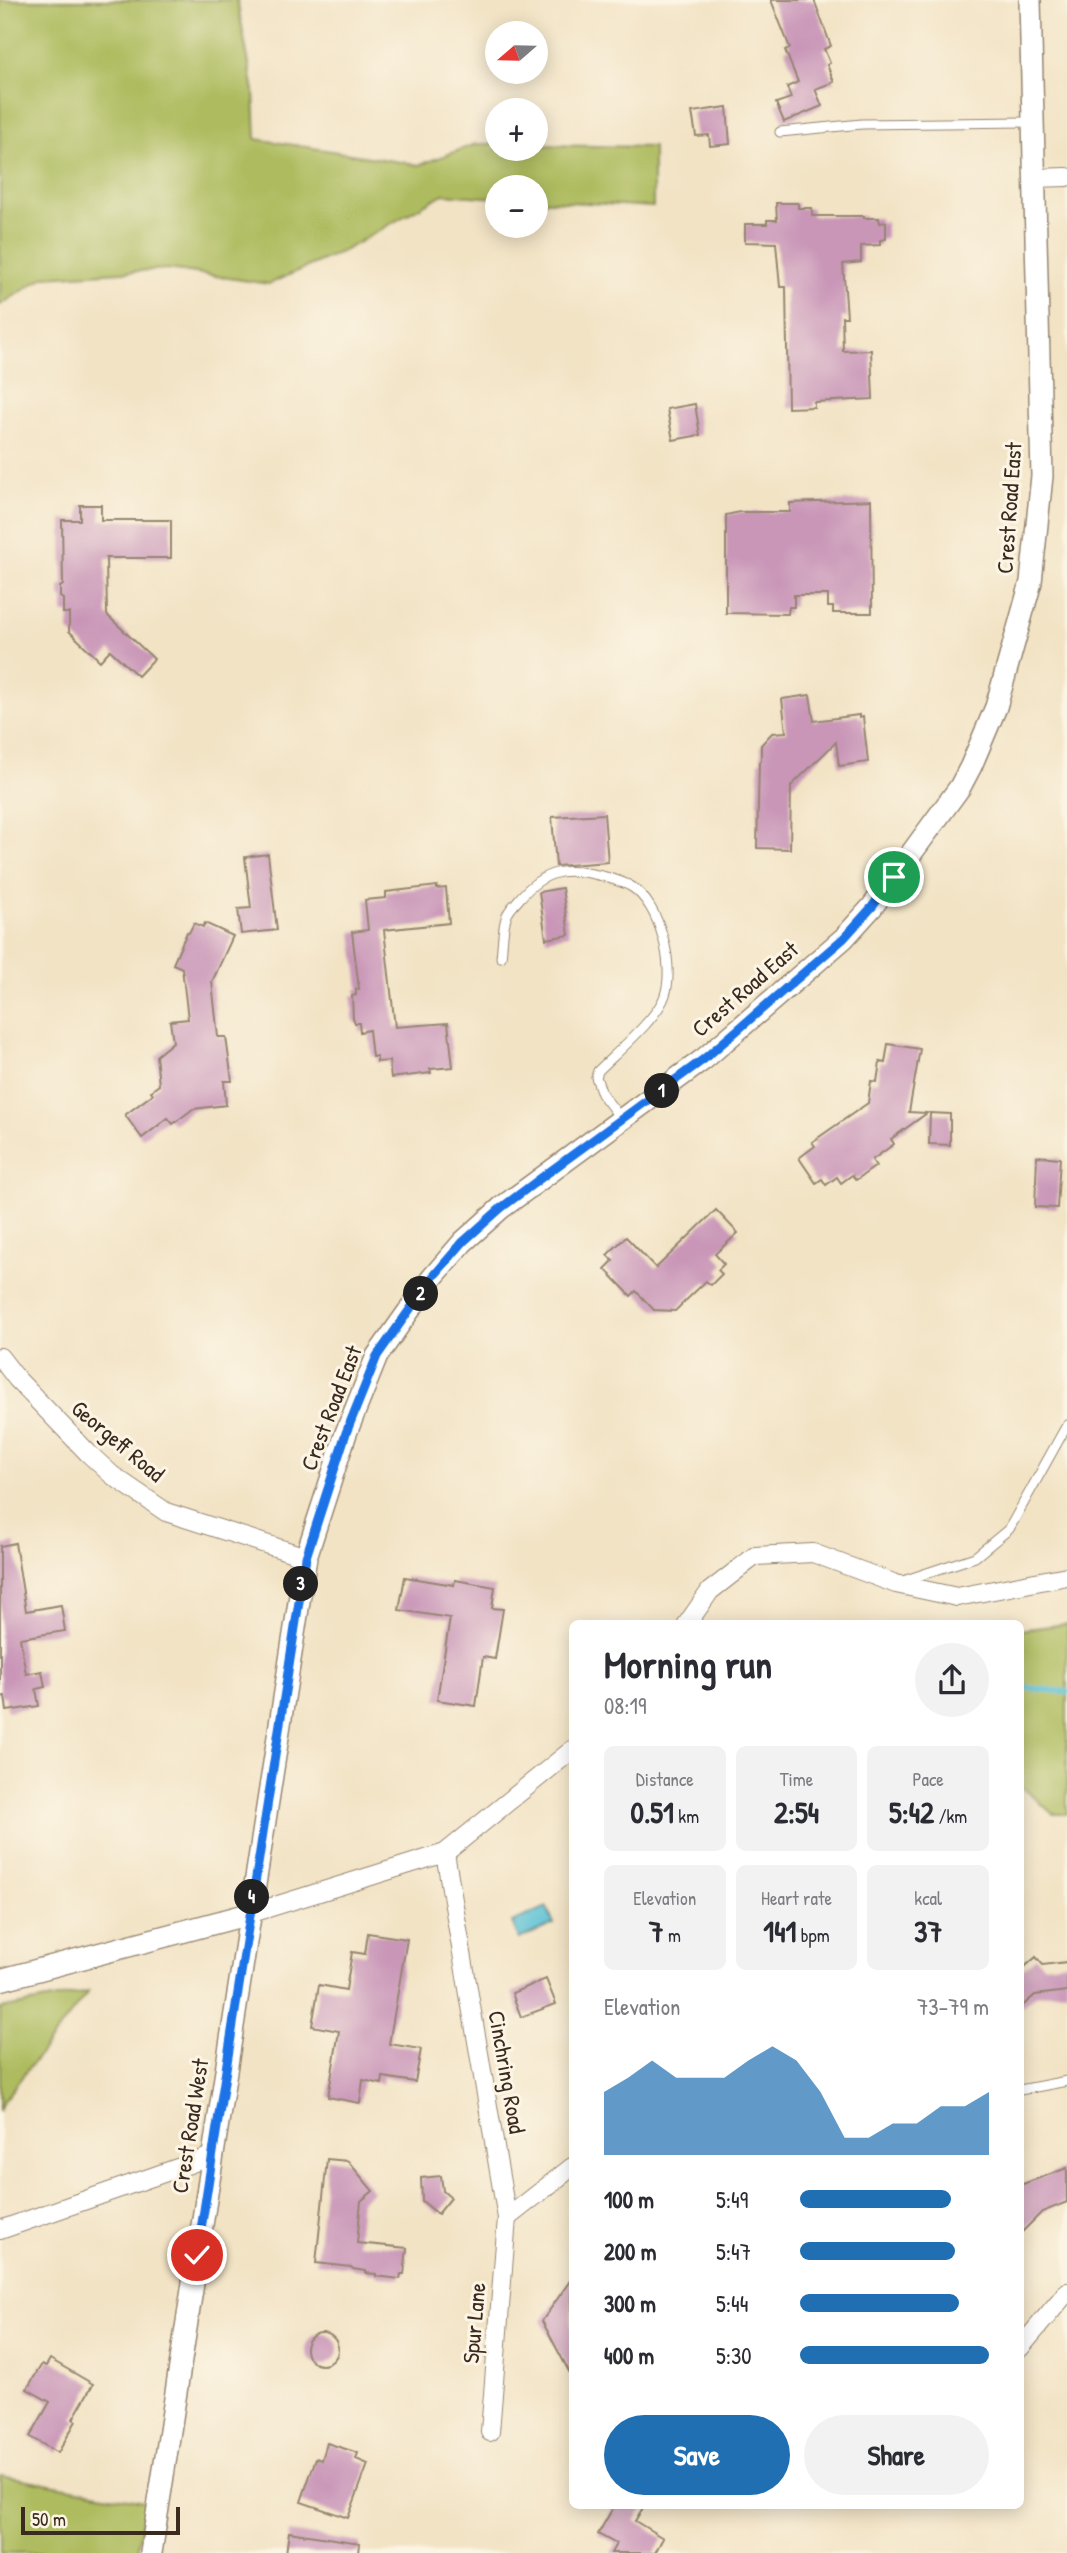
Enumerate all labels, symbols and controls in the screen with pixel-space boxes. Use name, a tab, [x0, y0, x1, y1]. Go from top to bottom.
north arrow	[485, 21, 548, 84]
map controls	[485, 21, 548, 238]
button: +	[485, 98, 548, 161]
button: −	[485, 175, 548, 238]
street label: Crest Road East	[988, 440, 1029, 575]
pin	[864, 847, 924, 907]
icon: arrive	[875, 858, 913, 896]
street label: Crest Road East	[685, 933, 805, 1043]
pin: 1	[644, 1074, 680, 1108]
text: 1	[658, 1077, 665, 1103]
pin: 2	[404, 1276, 438, 1312]
text: 2	[416, 1280, 425, 1306]
street label: Crest Road East	[292, 1340, 369, 1475]
street label: Georgeff Road	[65, 1392, 171, 1489]
pin: 3	[284, 1566, 318, 1602]
text: 3	[296, 1570, 305, 1596]
text: Morning run	[604, 1638, 772, 1690]
button: share	[915, 1643, 989, 1717]
text: 08:19	[604, 1690, 646, 1721]
text: Distance	[636, 1766, 694, 1792]
text: Time	[780, 1766, 813, 1792]
text: Pace	[912, 1766, 944, 1792]
text: 0.51	[631, 1792, 674, 1832]
text: 2:54	[774, 1792, 819, 1832]
text: 5:42	[889, 1792, 934, 1832]
text: km	[674, 1803, 699, 1829]
text: /km	[934, 1803, 967, 1829]
pin: 4	[234, 1880, 270, 1914]
text: 4	[248, 1883, 255, 1909]
text: Elevation	[633, 1885, 696, 1911]
text: Heart rate	[761, 1885, 832, 1911]
text: kcal	[914, 1885, 942, 1911]
text: 7	[649, 1911, 664, 1951]
text: 141	[763, 1911, 796, 1951]
text: 37	[914, 1911, 942, 1951]
text: m	[664, 1922, 681, 1948]
text: bpm	[796, 1922, 830, 1948]
text: Elevation	[604, 1991, 680, 2022]
text: 73–79 m	[917, 1991, 989, 2022]
street label: Cinchring Road	[481, 2008, 534, 2136]
street label: Crest Road West	[164, 2055, 216, 2195]
text: 100 m	[604, 2184, 654, 2215]
text: 5:49	[716, 2184, 748, 2215]
pin	[167, 2225, 227, 2285]
icon: check	[178, 2236, 216, 2274]
text: 200 m	[604, 2236, 656, 2267]
text: 5:47	[716, 2236, 751, 2267]
street label: Spur Lane	[455, 2281, 492, 2365]
text: 300 m	[604, 2288, 656, 2319]
text: 5:44	[716, 2288, 748, 2319]
text: 400 m	[604, 2340, 654, 2371]
text: 5:30	[716, 2340, 752, 2371]
button: Save	[604, 2415, 790, 2495]
button: Share	[804, 2415, 989, 2495]
scale bar	[21, 2504, 180, 2536]
text: 50 m	[32, 2506, 66, 2532]

